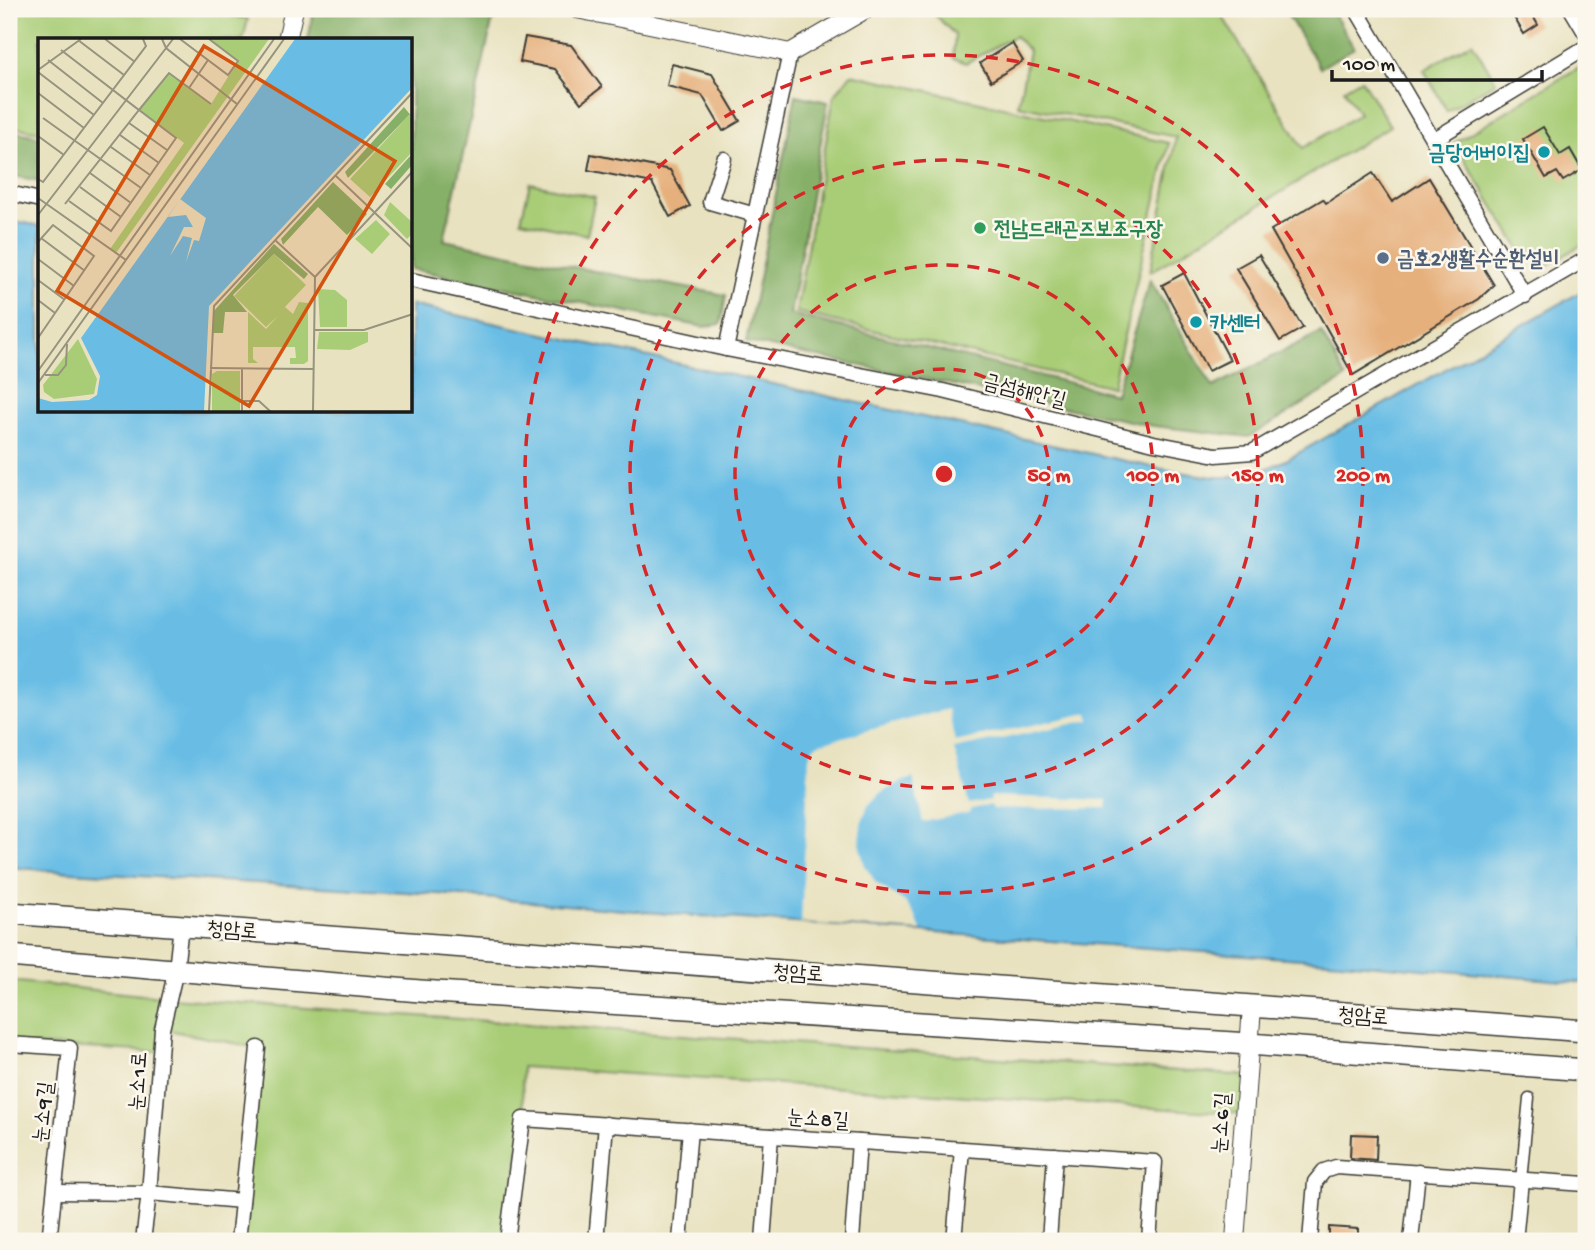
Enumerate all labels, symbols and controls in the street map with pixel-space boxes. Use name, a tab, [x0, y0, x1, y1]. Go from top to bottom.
inset map	[38, 38, 413, 413]
scale bar	[1332, 38, 1542, 82]
text: 100 m	[1342, 54, 1395, 79]
place label: 금당어버이집	[1429, 143, 1530, 168]
marker: 금당어버이집	[1536, 144, 1552, 160]
place label: 전남드래곤즈보조구장	[994, 219, 1163, 244]
marker: 전남드래곤즈보조구장	[972, 220, 988, 236]
place label: 금호2생활수순환설비	[1397, 248, 1559, 274]
marker: 금호2생활수순환설비	[1375, 250, 1391, 266]
place label: 카센터	[1210, 313, 1261, 338]
marker: 카센터	[1188, 314, 1204, 330]
street label: 금섬해안길	[980, 371, 1068, 416]
centre of rings	[932, 462, 956, 486]
text: 50 m	[1028, 465, 1071, 490]
text: 100 m	[1126, 465, 1179, 490]
text: 150 m	[1231, 465, 1284, 490]
text: 200 m	[1336, 465, 1390, 490]
street label: 청암로	[206, 918, 258, 947]
street label: 청암로	[772, 961, 824, 990]
street label: 청암로	[1337, 1004, 1389, 1033]
street label: 눈소1로	[126, 1051, 155, 1112]
street label: 눈소9길	[30, 1081, 61, 1144]
street label: 눈소6길	[1209, 1092, 1238, 1155]
street label: 눈소8길	[786, 1107, 850, 1136]

